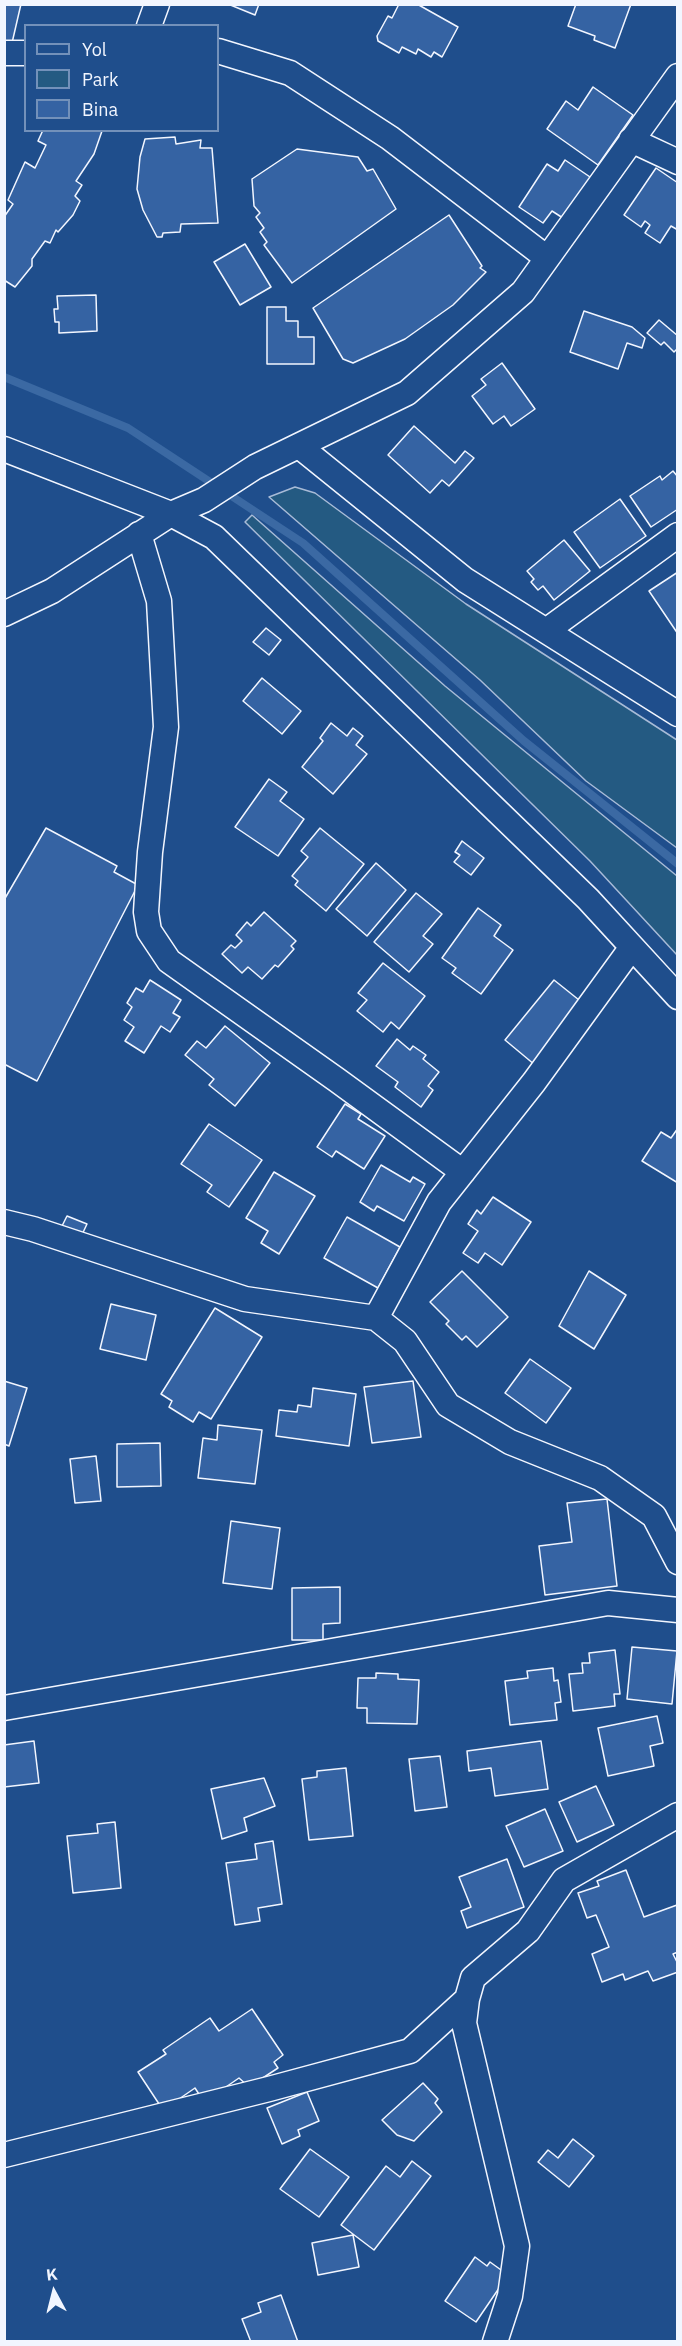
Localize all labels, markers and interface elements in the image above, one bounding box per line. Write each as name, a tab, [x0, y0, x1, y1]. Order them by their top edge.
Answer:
legend	[24, 24, 219, 132]
text: Yol	[82, 38, 107, 61]
text: Park	[82, 68, 118, 91]
text: Bina	[82, 98, 118, 121]
north arrow	[24, 2262, 84, 2322]
text: K	[45, 2264, 59, 2285]

